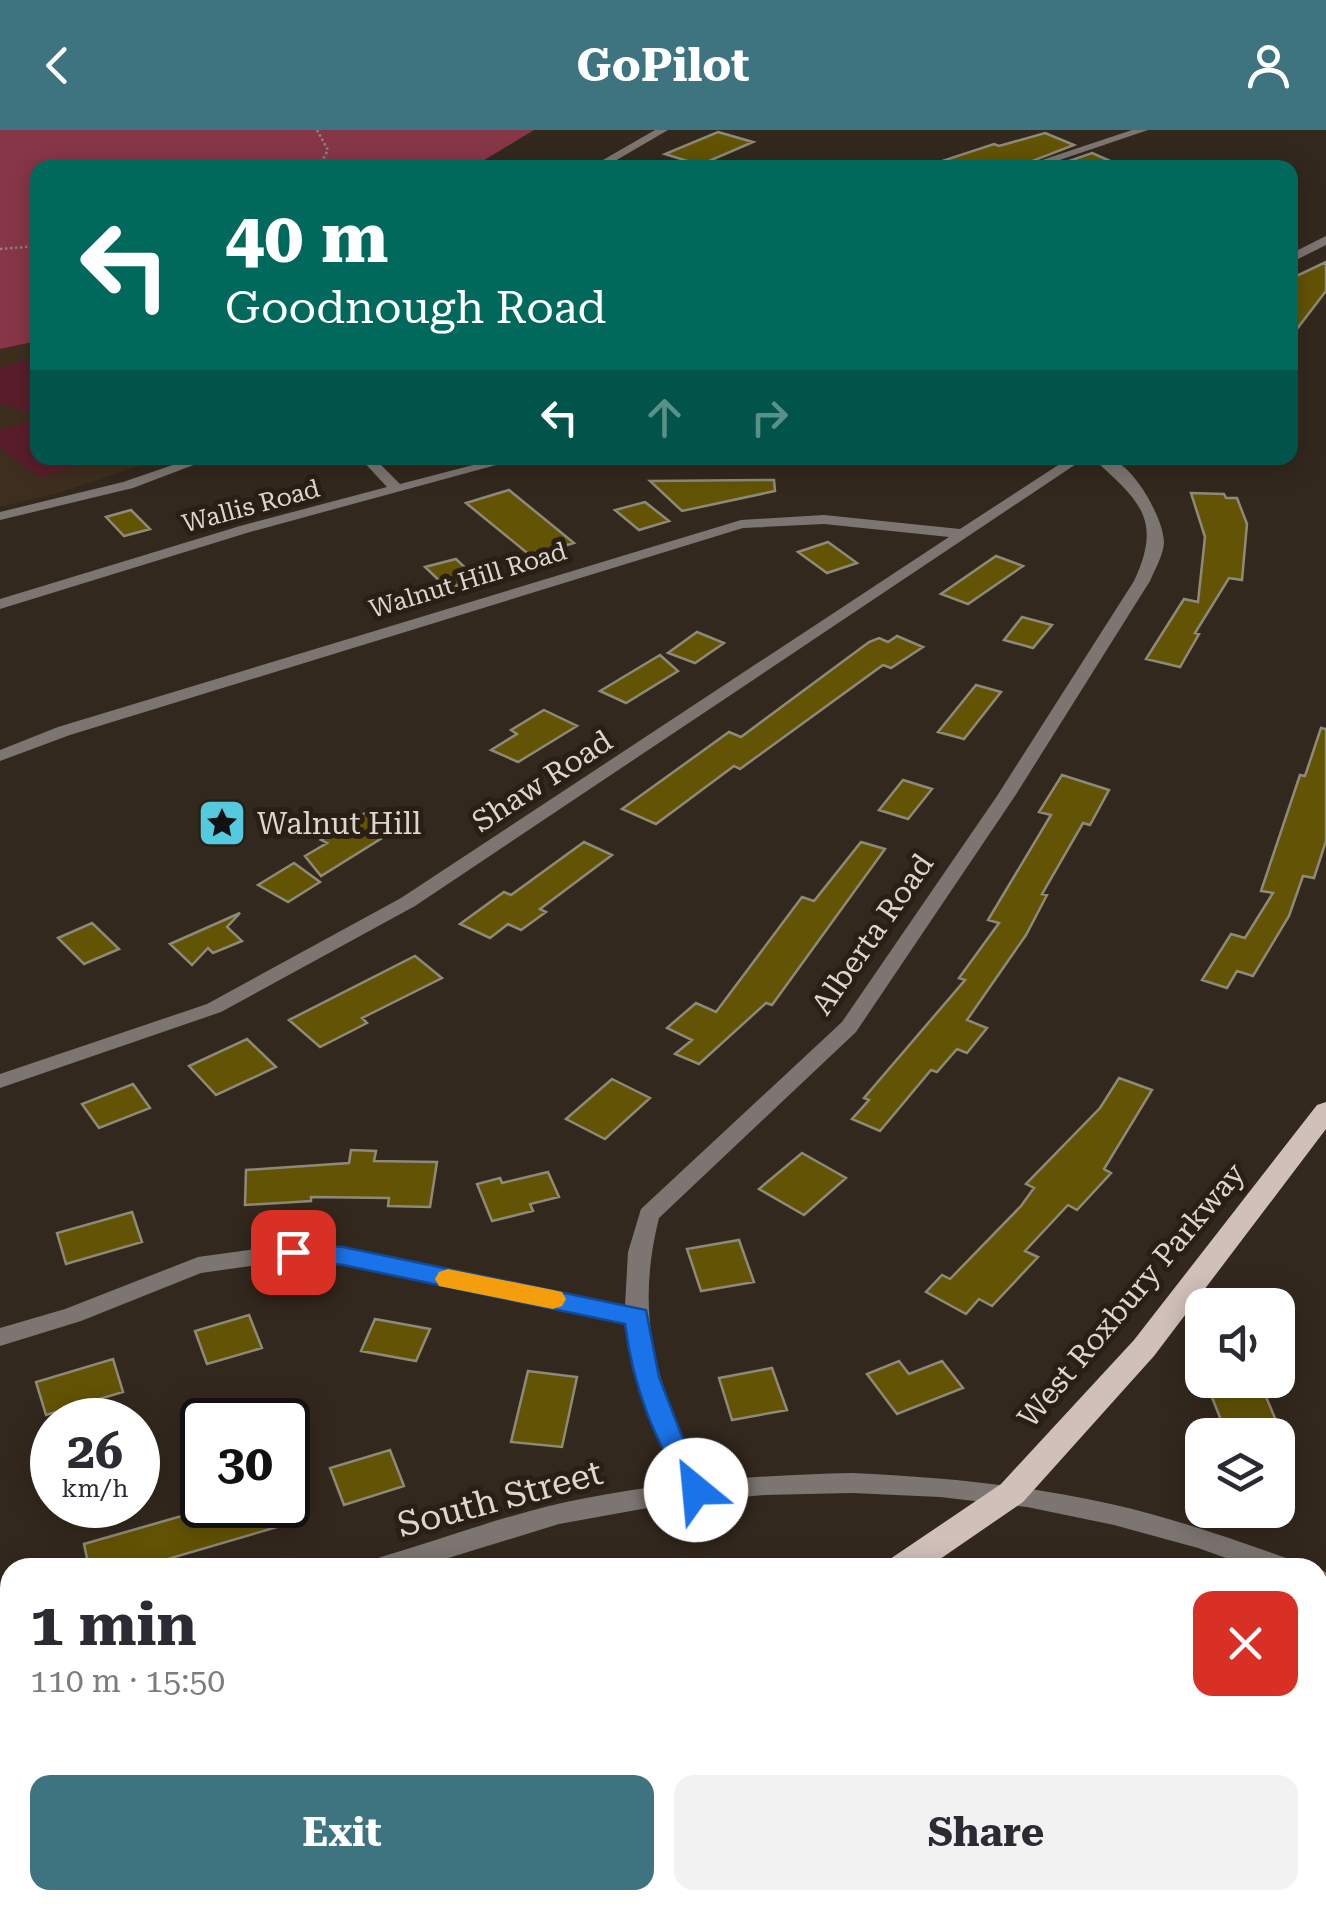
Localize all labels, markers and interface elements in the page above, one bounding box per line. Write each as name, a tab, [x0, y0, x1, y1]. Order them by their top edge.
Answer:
icon: back	[30, 38, 85, 93]
icon: person	[1241, 38, 1296, 93]
text: GoPilot	[576, 39, 750, 92]
text: 40 m	[225, 197, 389, 279]
icon: left	[60, 200, 190, 330]
text: Goodnough Road	[225, 281, 606, 334]
icon: left	[532, 390, 587, 445]
icon: ahead	[637, 390, 692, 445]
icon: right	[742, 390, 797, 445]
street label: Wallis Road	[179, 474, 323, 538]
street label: Walnut Hill Road	[366, 536, 570, 624]
street label: Shaw Road	[465, 723, 619, 839]
place icon: Walnut Hill	[196, 797, 248, 849]
place label: Walnut Hill	[257, 806, 421, 841]
street label: Alberta Road	[804, 847, 940, 1021]
street label: West Roxbury Parkway	[1010, 1156, 1252, 1434]
pin	[251, 1210, 336, 1295]
icon: arrive	[266, 1225, 321, 1280]
map controls	[1185, 1288, 1295, 1528]
button: sound	[1185, 1288, 1295, 1398]
speed limit sign: 30	[180, 1398, 310, 1528]
button: layers	[1185, 1418, 1295, 1528]
text: 26	[67, 1422, 123, 1480]
position arrow	[644, 1438, 748, 1542]
street label: South Street	[393, 1452, 607, 1546]
text: km/h	[62, 1474, 128, 1503]
text: 1 min	[30, 1589, 197, 1660]
button: close	[1193, 1591, 1298, 1696]
text: 110 m · 15:50	[30, 1662, 225, 1700]
button: Exit	[30, 1775, 654, 1890]
button: Share	[674, 1775, 1298, 1890]

